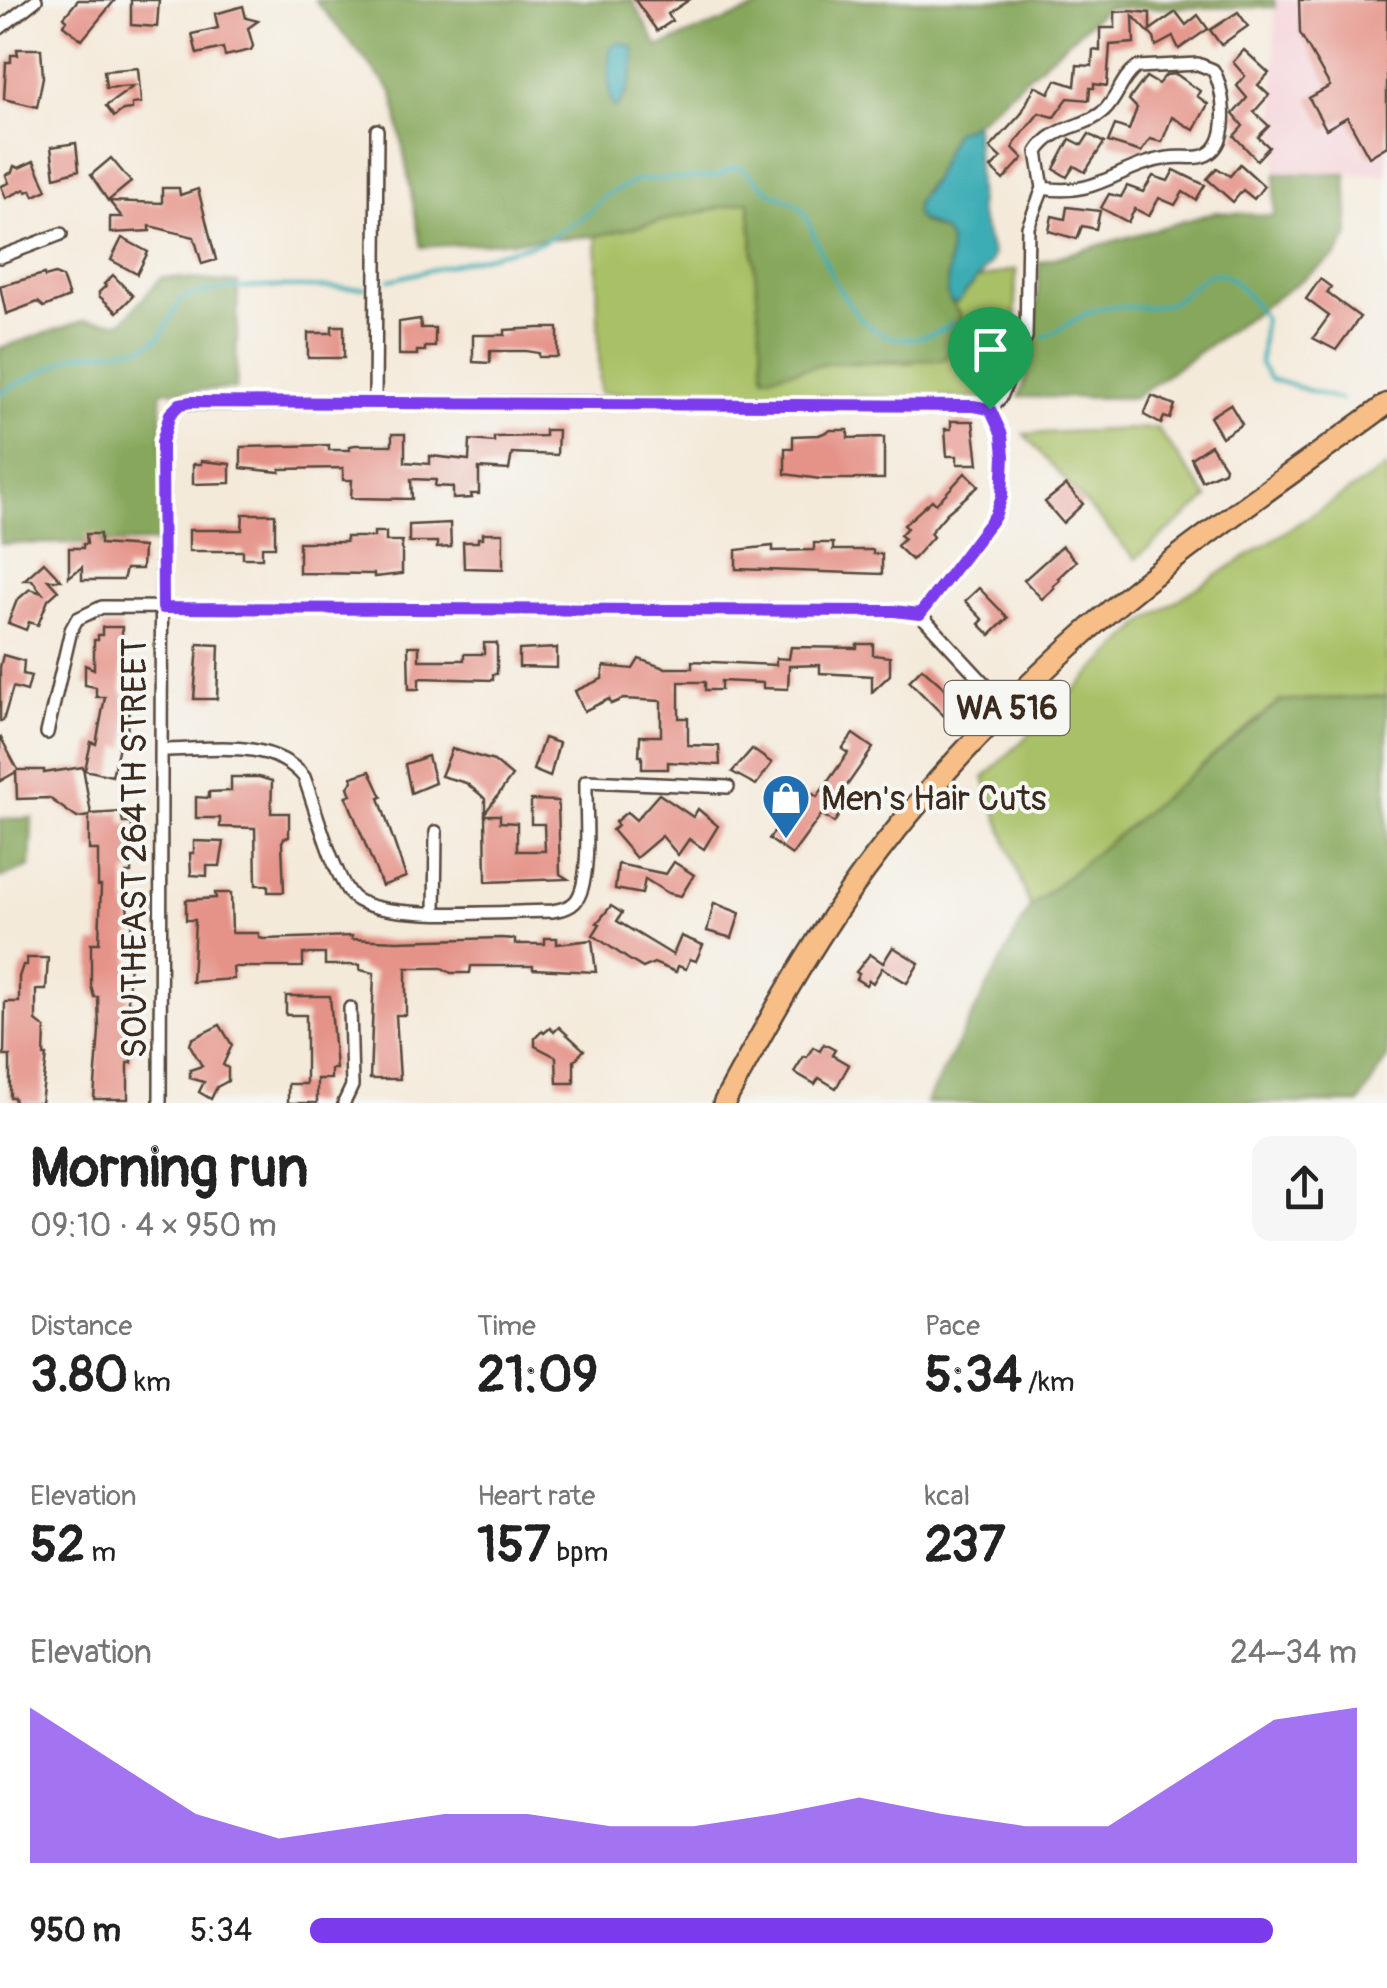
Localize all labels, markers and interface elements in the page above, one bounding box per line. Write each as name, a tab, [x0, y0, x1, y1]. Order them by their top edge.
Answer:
pin	[948, 307, 1033, 410]
icon: arrive	[963, 322, 1018, 377]
street label: SOUTHEAST 264TH STREET	[113, 637, 157, 1059]
road number: WA 516	[944, 681, 1070, 735]
shop icon: Men's Hair Cuts	[760, 772, 812, 840]
place label: Men's Hair Cuts	[821, 777, 1047, 821]
text: Morning run	[30, 1134, 308, 1203]
button: share	[1252, 1136, 1357, 1241]
text: 09:10 · 4 × 950 m	[30, 1206, 277, 1246]
text: Distance	[30, 1309, 132, 1344]
text: Time	[477, 1309, 536, 1344]
text: Pace	[925, 1309, 980, 1344]
text: 3.80	[30, 1344, 128, 1407]
text: 21:09	[477, 1344, 598, 1407]
text: 5:34	[925, 1344, 1022, 1407]
text: km	[128, 1365, 171, 1400]
text: /km	[1022, 1365, 1075, 1400]
text: Elevation	[30, 1479, 137, 1514]
text: Heart rate	[477, 1479, 595, 1514]
text: kcal	[925, 1479, 970, 1514]
text: 52	[30, 1514, 85, 1577]
text: 157	[477, 1514, 550, 1577]
text: 237	[925, 1514, 1005, 1577]
text: m	[85, 1535, 116, 1570]
text: bpm	[550, 1535, 608, 1570]
text: Elevation	[30, 1633, 152, 1673]
text: 24–34 m	[1230, 1633, 1357, 1673]
text: 950 m	[30, 1911, 121, 1951]
text: 5:34	[190, 1911, 252, 1951]

